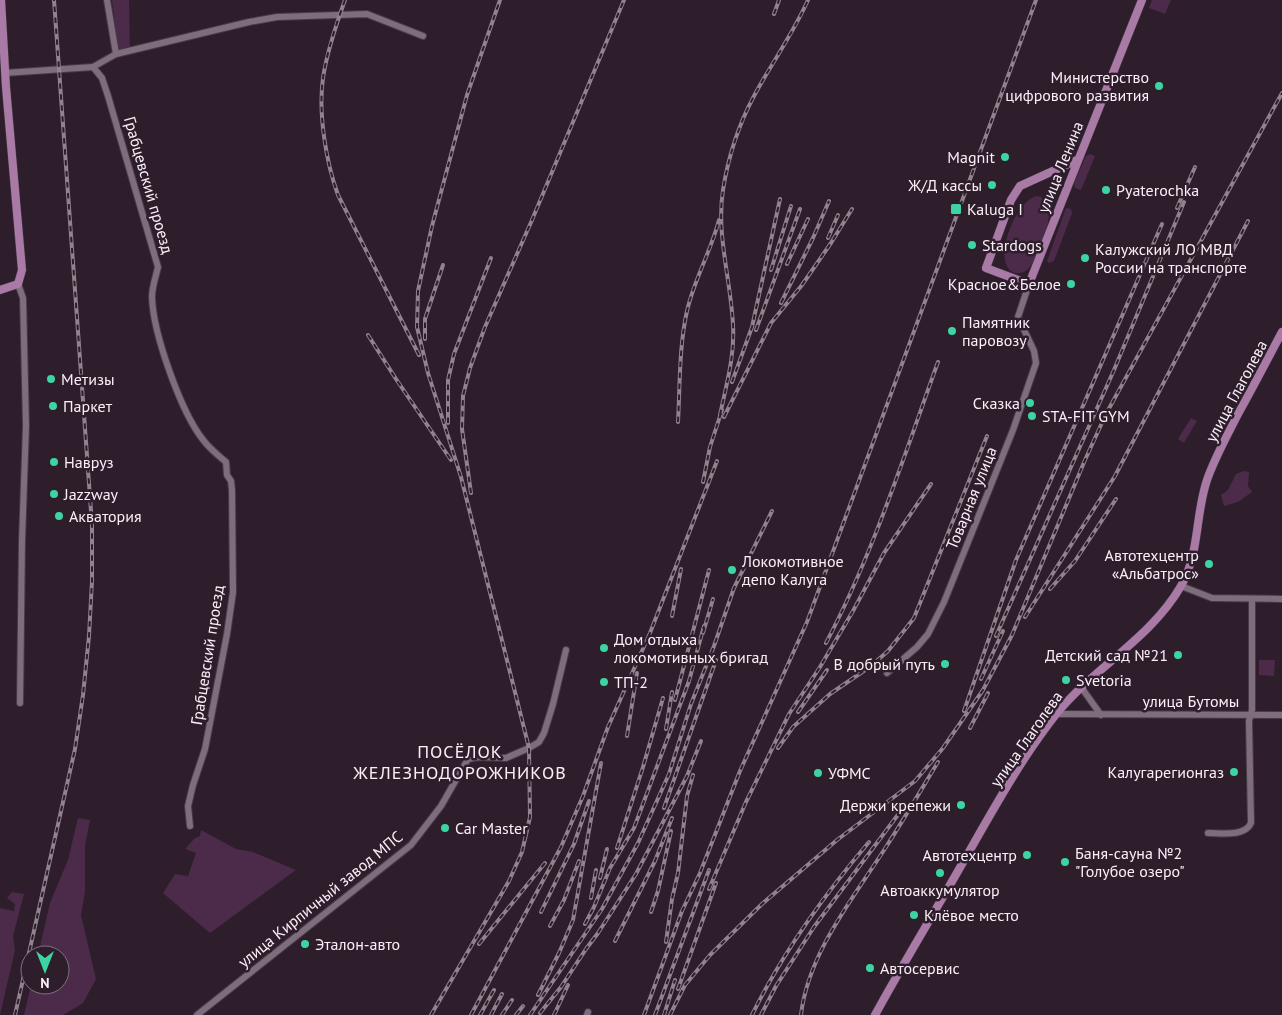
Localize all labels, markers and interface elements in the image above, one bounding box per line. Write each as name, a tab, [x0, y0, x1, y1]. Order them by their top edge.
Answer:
place label: Министерство цифрового развития	[1005, 67, 1149, 105]
marker: Министерство цифрового развития	[1153, 80, 1165, 92]
street label: Грабцевский проезд	[120, 114, 178, 256]
street label: улица Ленина	[1033, 118, 1087, 216]
place label: Magnit	[947, 147, 996, 167]
marker: Magnit	[999, 151, 1011, 163]
place label: Ж/Д кассы	[907, 175, 982, 195]
marker: Ж/Д кассы	[986, 179, 998, 191]
place label: Pyaterochka	[1116, 180, 1199, 200]
marker: Pyaterochka	[1100, 184, 1112, 196]
place label: Kaluga I	[967, 199, 1023, 219]
marker: Kaluga I	[949, 202, 963, 216]
place label: Stardogs	[982, 235, 1042, 255]
marker: Stardogs	[966, 239, 978, 251]
place label: Калужский ЛО МВД России на транспорте	[1095, 239, 1247, 277]
marker: Калужский ЛО МВД России на транспорте	[1079, 252, 1091, 264]
place label: Красное&Белое	[948, 274, 1061, 294]
marker: Красное&Белое	[1065, 278, 1077, 290]
place label: Памятник паровозу	[962, 312, 1030, 350]
marker: Памятник паровозу	[946, 325, 958, 337]
street label: улица Глаголева	[1201, 337, 1271, 445]
place label: Метизы	[61, 369, 115, 389]
marker: Метизы	[45, 373, 57, 385]
place label: Сказка	[973, 393, 1020, 413]
place label: Паркет	[63, 396, 113, 416]
marker: Сказка	[1024, 397, 1036, 409]
marker: Паркет	[47, 400, 59, 412]
place label: STA-FIT GYM	[1042, 406, 1130, 426]
marker: STA-FIT GYM	[1026, 410, 1038, 422]
street label: Товарная улица	[941, 444, 1001, 552]
place label: Навруз	[64, 452, 114, 472]
marker: Навруз	[48, 456, 60, 468]
place label: Jazzway	[63, 484, 119, 504]
marker: Jazzway	[48, 488, 60, 500]
place label: Акватория	[69, 506, 142, 526]
marker: Акватория	[53, 510, 65, 522]
place label: Автотехцентр «Альбатрос»	[1105, 545, 1199, 583]
place label: Локомотивное депо Калуга	[741, 551, 844, 589]
marker: Автотехцентр «Альбатрос»	[1203, 558, 1215, 570]
marker: Локомотивное депо Калуга	[726, 564, 738, 576]
street label: Грабцевский проезд	[186, 583, 228, 726]
place label: Дом отдыха локомотивных бригад	[613, 629, 768, 667]
marker: Дом отдыха локомотивных бригад	[598, 642, 610, 654]
place label: Детский сад №21	[1045, 645, 1168, 665]
marker: Детский сад №21	[1172, 649, 1184, 661]
place label: В добрый путь	[834, 654, 935, 674]
marker: В добрый путь	[939, 658, 951, 670]
place label: Svetoria	[1076, 670, 1132, 690]
place label: ТП-2	[614, 672, 648, 692]
marker: Svetoria	[1060, 674, 1072, 686]
marker: ТП-2	[598, 676, 610, 688]
street label: улица Глаголева	[986, 687, 1066, 791]
street label: улица Бутомы	[1143, 691, 1239, 711]
district label: ПОСЁЛОК ЖЕЛЕЗНОДОРОЖНИКОВ	[352, 740, 567, 784]
place label: Калугарегионгаз	[1107, 762, 1224, 782]
place label: УФМС	[828, 763, 871, 783]
marker: Калугарегионгаз	[1228, 766, 1240, 778]
marker: УФМС	[812, 767, 824, 779]
place label: Держи крепежи	[840, 795, 951, 815]
marker: Держи крепежи	[955, 799, 967, 811]
place label: Car Master	[455, 818, 528, 838]
marker: Car Master	[439, 822, 451, 834]
street label: улица Кирпичный завод МПС	[234, 826, 406, 972]
place label: Баня-сауна №2 "Голубое озеро"	[1075, 843, 1185, 881]
place label: Автотехцентр	[923, 845, 1017, 865]
marker: Автотехцентр	[1021, 849, 1033, 861]
marker: Баня-сауна №2 "Голубое озеро"	[1059, 856, 1071, 868]
marker: Автоаккумулятор	[934, 867, 946, 879]
place label: Автоаккумулятор	[880, 880, 1000, 900]
place label: Клёвое место	[924, 905, 1019, 925]
marker: Клёвое место	[908, 909, 920, 921]
place label: Эталон-авто	[315, 934, 400, 954]
marker: Эталон-авто	[299, 938, 311, 950]
north arrow	[20, 945, 70, 995]
place label: Автосервис	[880, 958, 960, 978]
marker: Автосервис	[864, 962, 876, 974]
text: N	[40, 974, 50, 992]

